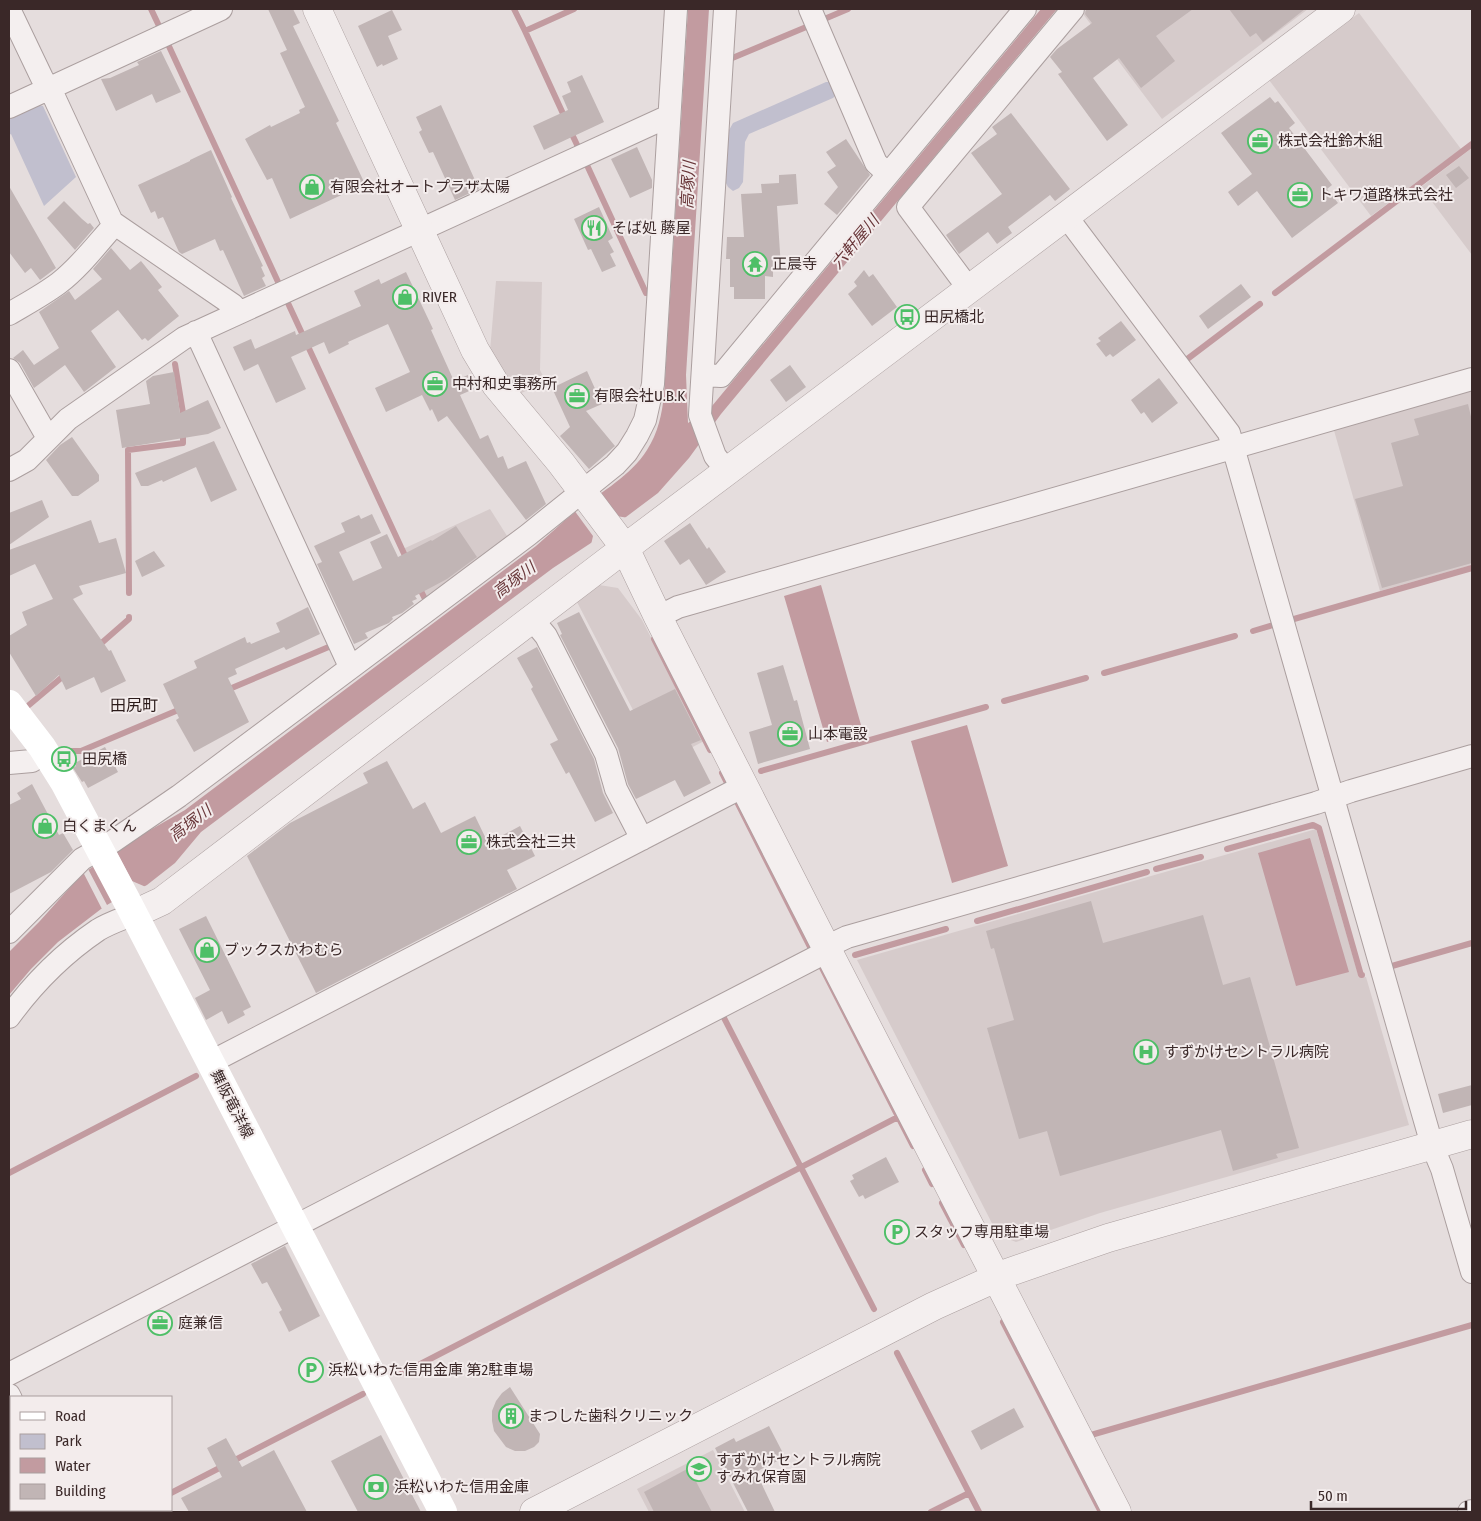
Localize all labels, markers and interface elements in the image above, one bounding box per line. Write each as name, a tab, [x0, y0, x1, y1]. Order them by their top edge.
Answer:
office icon: 株式会社鈴木組	[1247, 128, 1273, 154]
place label: 株式会社鈴木組	[1278, 132, 1383, 150]
water label: 高塚川	[677, 159, 699, 209]
shop icon: 有限会社オートプラザ太陽	[299, 174, 325, 200]
place label: 有限会社オートプラザ太陽	[330, 178, 510, 196]
office icon: トキワ道路株式会社	[1287, 182, 1313, 208]
place label: トキワ道路株式会社	[1318, 186, 1453, 204]
water label: 六軒屋川	[827, 210, 884, 273]
restaurant icon: そば処 藤屋	[581, 215, 607, 241]
place label: そば処 藤屋	[612, 219, 691, 237]
temple icon: 正晨寺	[742, 251, 768, 277]
place label: 正晨寺	[772, 255, 817, 273]
shop icon: RIVER	[392, 284, 418, 310]
place label: RIVER	[422, 288, 457, 306]
bus stop icon: 田尻橋北	[894, 304, 920, 330]
place label: 田尻橋北	[924, 308, 984, 326]
office icon: 中村和史事務所	[422, 371, 448, 397]
place label: 中村和史事務所	[452, 375, 557, 393]
office icon: 有限会社U.B.K	[564, 383, 590, 409]
place label: 有限会社U.B.K	[594, 387, 685, 405]
water label: 高塚川	[489, 557, 540, 602]
district label: 田尻町	[110, 696, 158, 715]
office icon: 山本電設	[777, 721, 803, 747]
place label: 山本電設	[808, 725, 868, 743]
bus stop icon: 田尻橋	[51, 746, 77, 772]
place label: 田尻橋	[82, 750, 127, 768]
water label: 高塚川	[165, 800, 216, 845]
shop icon: 白くまくん	[32, 813, 58, 839]
place label: 白くまくん	[62, 817, 137, 835]
office icon: 株式会社三共	[456, 829, 482, 855]
place label: 株式会社三共	[486, 833, 576, 851]
shop icon: ブックスかわむら	[194, 937, 220, 963]
place label: ブックスかわむら	[224, 941, 344, 959]
hospital icon: すずかけセントラル病院	[1133, 1039, 1159, 1065]
place label: すずかけセントラル病院	[1164, 1043, 1329, 1061]
street label: 舞阪竜洋線	[207, 1066, 257, 1142]
parking icon: スタッフ専用駐車場	[884, 1219, 910, 1245]
place label: スタッフ専用駐車場	[914, 1223, 1049, 1241]
office icon: 庭兼信	[147, 1310, 173, 1336]
place label: 庭兼信	[178, 1314, 223, 1332]
parking icon: 浜松いわた信用金庫 第2駐車場	[298, 1357, 324, 1383]
place label: 浜松いわた信用金庫 第2駐車場	[328, 1361, 533, 1379]
legend	[10, 1396, 172, 1511]
building icon: まつした歯科クリニック	[498, 1403, 524, 1429]
text: Road	[55, 1407, 86, 1425]
place label: まつした歯科クリニック	[528, 1407, 693, 1425]
text: Park	[55, 1432, 82, 1450]
place label: すずかけセントラル病院 すみれ保育園	[716, 1451, 881, 1486]
school or university icon: すずかけセントラル病院 すみれ保育園	[686, 1456, 712, 1482]
text: Water	[55, 1457, 91, 1475]
bank icon: 浜松いわた信用金庫	[363, 1474, 389, 1500]
place label: 浜松いわた信用金庫	[394, 1478, 529, 1496]
scale bar	[1311, 1478, 1466, 1510]
text: Building	[55, 1482, 106, 1500]
text: 50 m	[1318, 1487, 1348, 1505]

